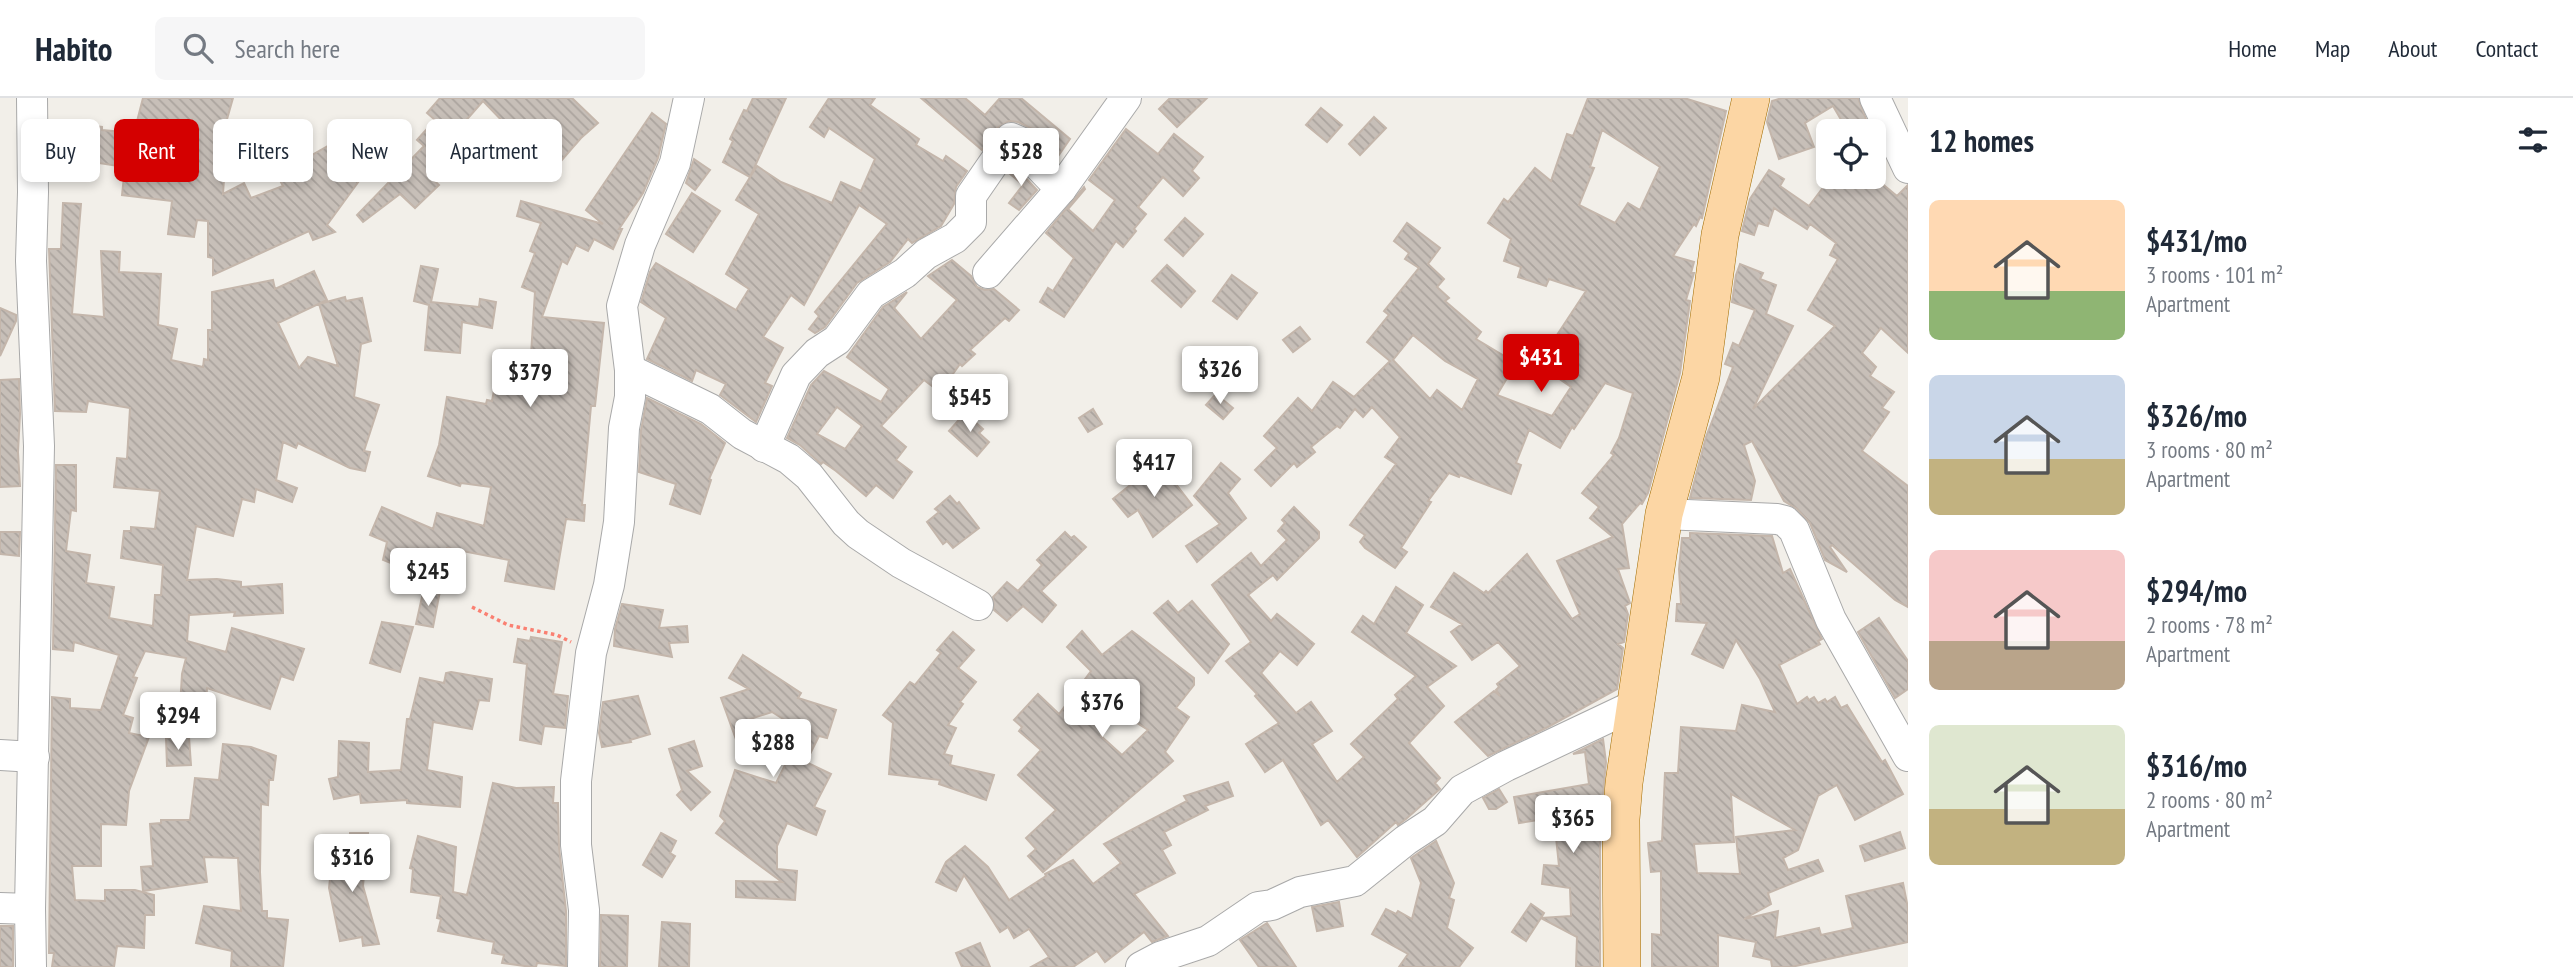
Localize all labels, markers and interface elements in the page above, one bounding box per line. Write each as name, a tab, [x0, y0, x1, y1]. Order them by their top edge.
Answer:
search box	[155, 17, 645, 80]
text: Habito	[35, 27, 113, 70]
icon: search	[179, 29, 217, 67]
text: Search here	[235, 32, 340, 65]
text: Home	[2228, 33, 2277, 64]
text: Map	[2315, 33, 2350, 64]
text: About	[2388, 33, 2437, 64]
text: Contact	[2475, 33, 2538, 64]
chip: Buy	[21, 119, 100, 182]
chip: Rent	[114, 119, 199, 182]
chip: Filters	[213, 119, 313, 182]
chip: New	[327, 119, 412, 182]
chip: Apartment	[426, 119, 562, 182]
map controls	[1816, 119, 1886, 189]
button: locate	[1816, 119, 1886, 189]
text: 12 homes	[1929, 121, 2034, 160]
icon: filters	[2514, 121, 2552, 159]
pin: $528	[980, 129, 1062, 188]
text: $528	[999, 136, 1043, 165]
text: $431/mo	[2146, 221, 2247, 260]
icon: home	[1985, 228, 2069, 312]
text: 3 rooms · 101 m²	[2146, 260, 2283, 289]
text: Apartment	[2146, 289, 2230, 318]
pin: $431	[1500, 334, 1582, 394]
text: $431	[1519, 342, 1563, 371]
pin: $326	[1179, 346, 1261, 406]
pin: $379	[489, 350, 571, 409]
text: $326	[1198, 354, 1242, 383]
text: $379	[508, 357, 552, 386]
pin: $545	[929, 374, 1011, 434]
text: $545	[948, 382, 992, 411]
text: $326/mo	[2146, 396, 2247, 435]
icon: home	[1985, 403, 2069, 487]
text: 3 rooms · 80 m²	[2146, 435, 2273, 464]
pin: $417	[1113, 440, 1195, 499]
text: $417	[1132, 447, 1176, 476]
text: Apartment	[2146, 464, 2230, 493]
pin: $245	[387, 548, 469, 608]
text: $245	[406, 556, 450, 585]
text: $294/mo	[2146, 571, 2247, 610]
icon: home	[1985, 578, 2069, 662]
text: 2 rooms · 78 m²	[2146, 610, 2273, 639]
text: Apartment	[2146, 639, 2230, 668]
pin: $376	[1061, 680, 1143, 739]
text: $376	[1080, 687, 1124, 716]
pin: $294	[137, 692, 219, 752]
text: $294	[156, 700, 200, 729]
pin: $288	[732, 720, 814, 779]
text: $288	[751, 727, 795, 756]
text: $316/mo	[2146, 746, 2247, 785]
icon: home	[1985, 753, 2069, 837]
text: 2 rooms · 80 m²	[2146, 785, 2273, 814]
pin: $365	[1532, 796, 1614, 855]
text: $365	[1551, 803, 1595, 832]
text: Apartment	[2146, 814, 2230, 843]
pin: $316	[311, 834, 393, 894]
text: $316	[330, 842, 374, 871]

